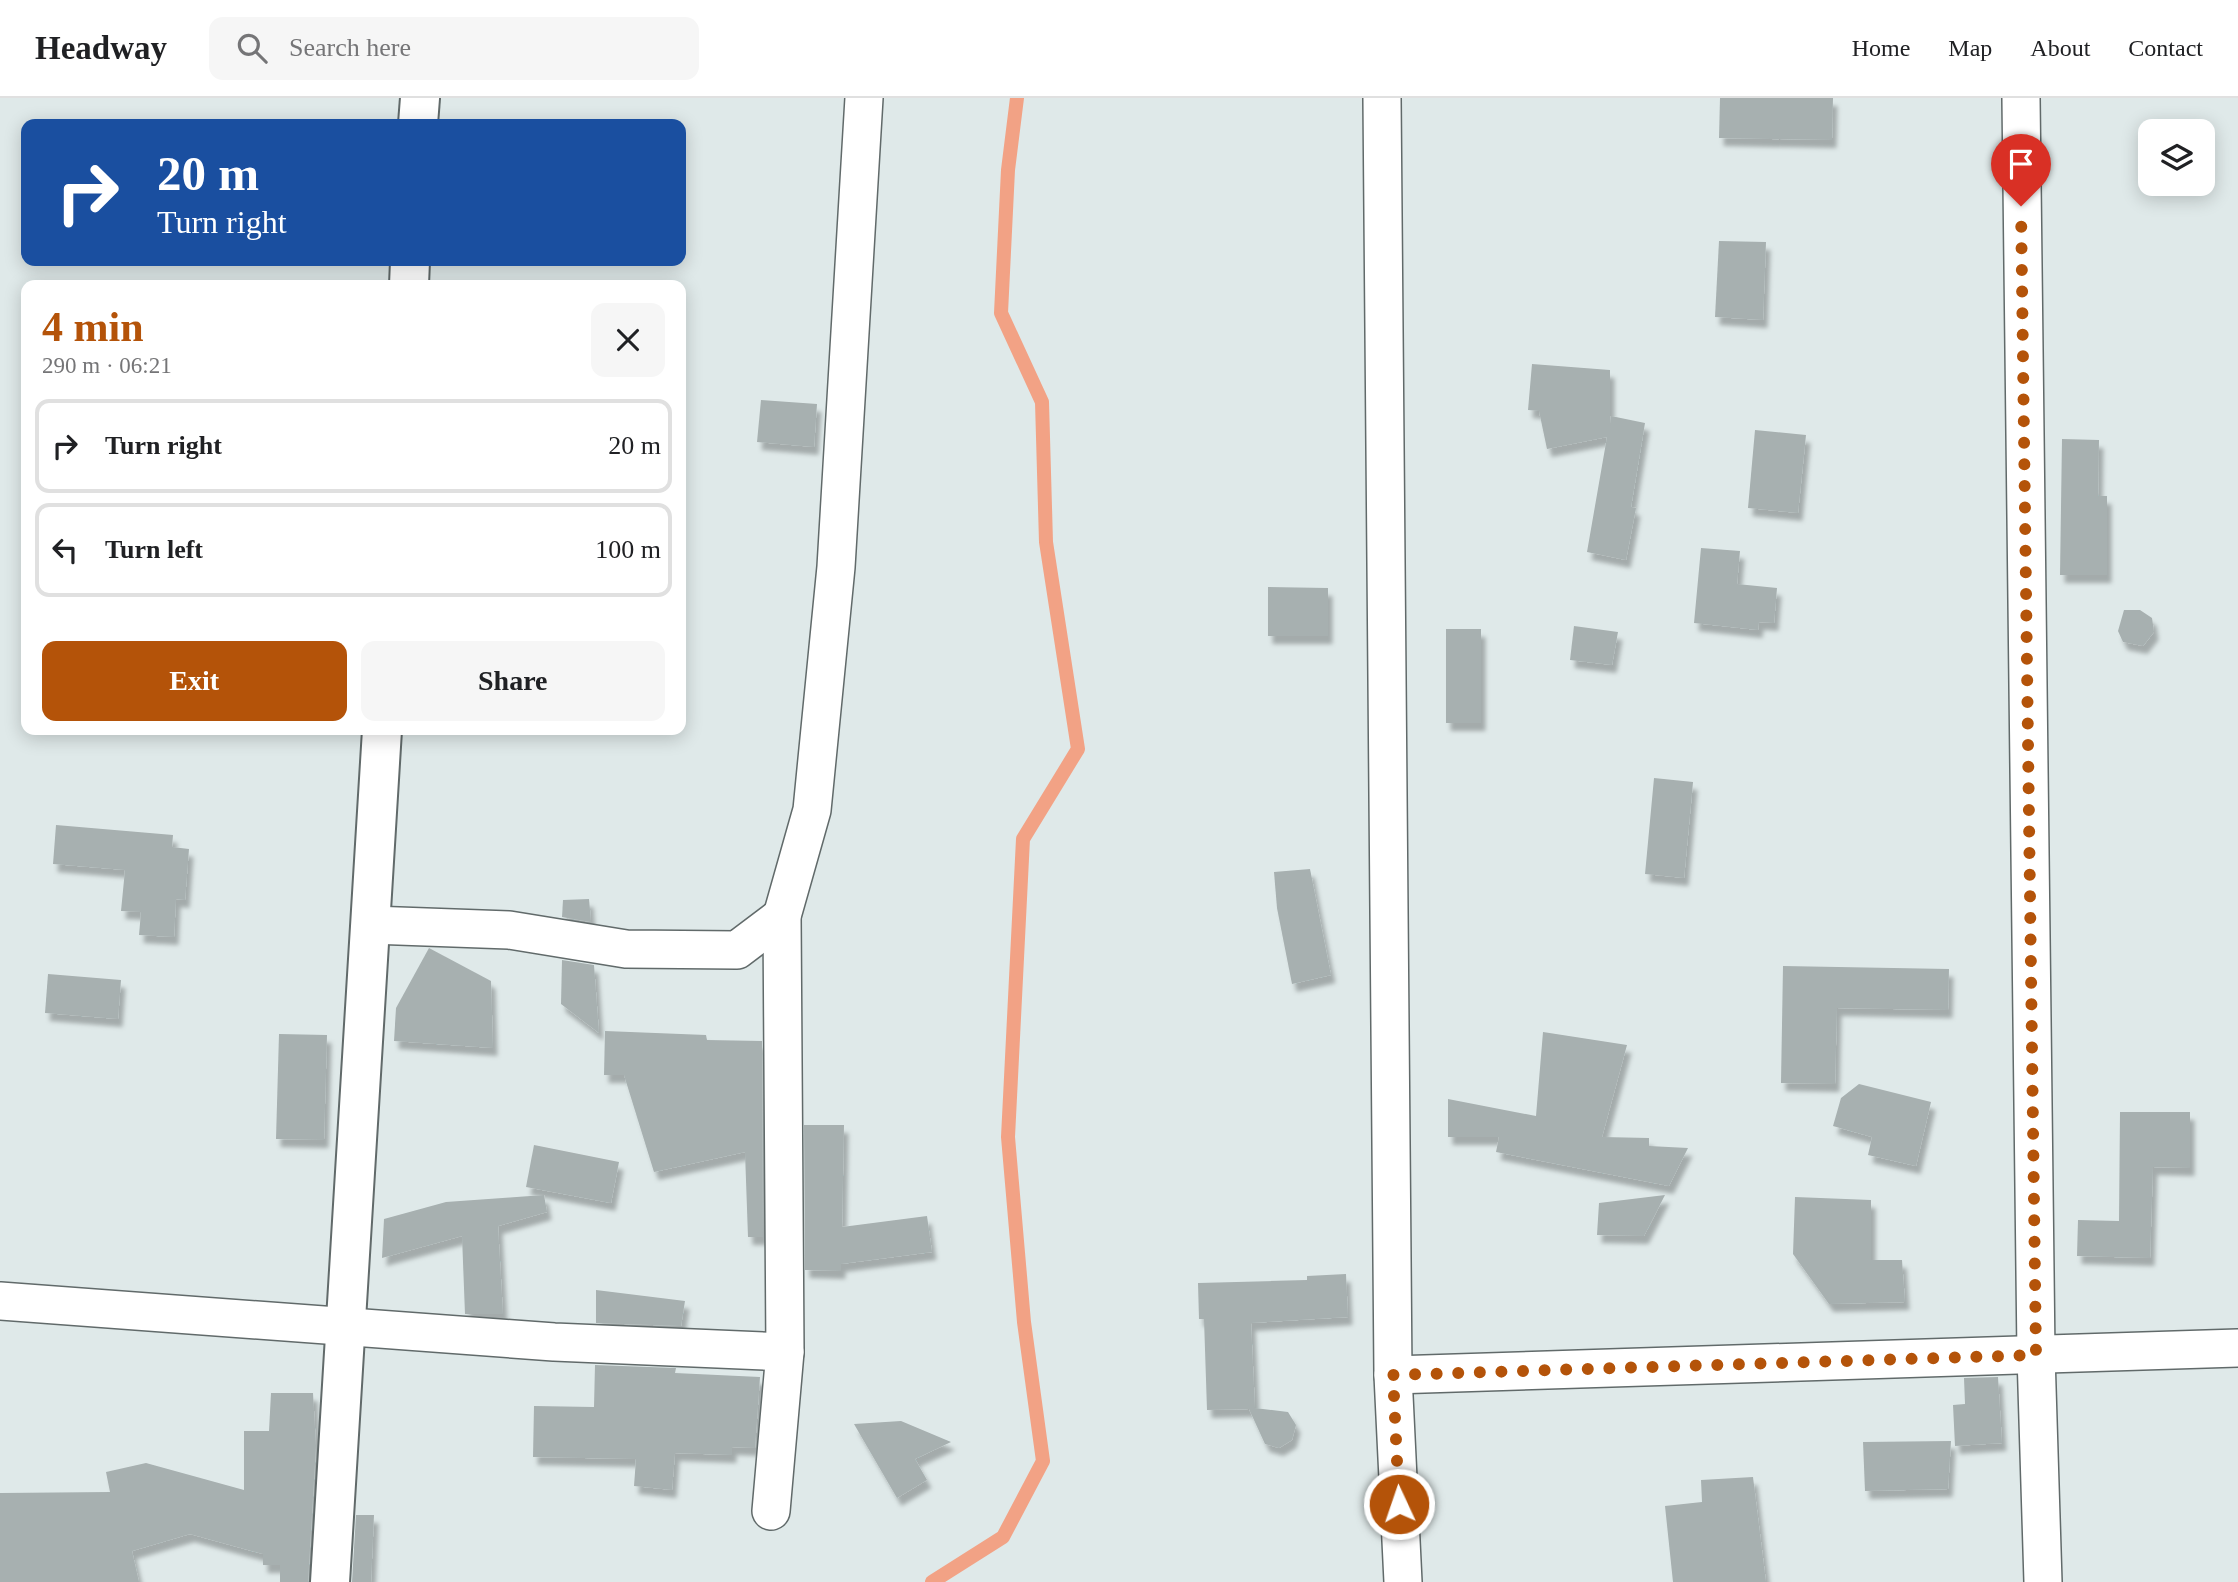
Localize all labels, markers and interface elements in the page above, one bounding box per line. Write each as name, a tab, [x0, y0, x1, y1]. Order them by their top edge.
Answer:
search box	[209, 17, 699, 80]
icon: search	[233, 29, 271, 67]
text: Headway	[35, 30, 167, 66]
text: Search here	[289, 33, 411, 62]
text: Home	[1852, 35, 1910, 61]
text: Map	[1948, 35, 1992, 61]
text: About	[2030, 35, 2090, 61]
text: Contact	[2128, 35, 2203, 61]
map controls	[2138, 119, 2215, 196]
button: layers	[2138, 119, 2215, 196]
pin	[1991, 134, 2051, 206]
icon: arrive	[2002, 145, 2040, 183]
text: 20 m	[157, 146, 259, 201]
icon: right	[42, 147, 133, 238]
text: Turn right	[157, 204, 287, 240]
button: close	[591, 303, 665, 377]
text: 4 min	[42, 304, 144, 350]
text: 290 m · 06:21	[42, 353, 172, 378]
icon: right	[46, 427, 84, 465]
text: Turn right	[105, 431, 222, 460]
text: 20 m	[608, 431, 661, 460]
icon: left	[46, 531, 84, 569]
text: Turn left	[105, 535, 203, 564]
text: 100 m	[595, 535, 661, 564]
button: Exit	[42, 641, 347, 721]
button: Share	[361, 641, 665, 721]
position arrow	[1362, 1467, 1436, 1541]

